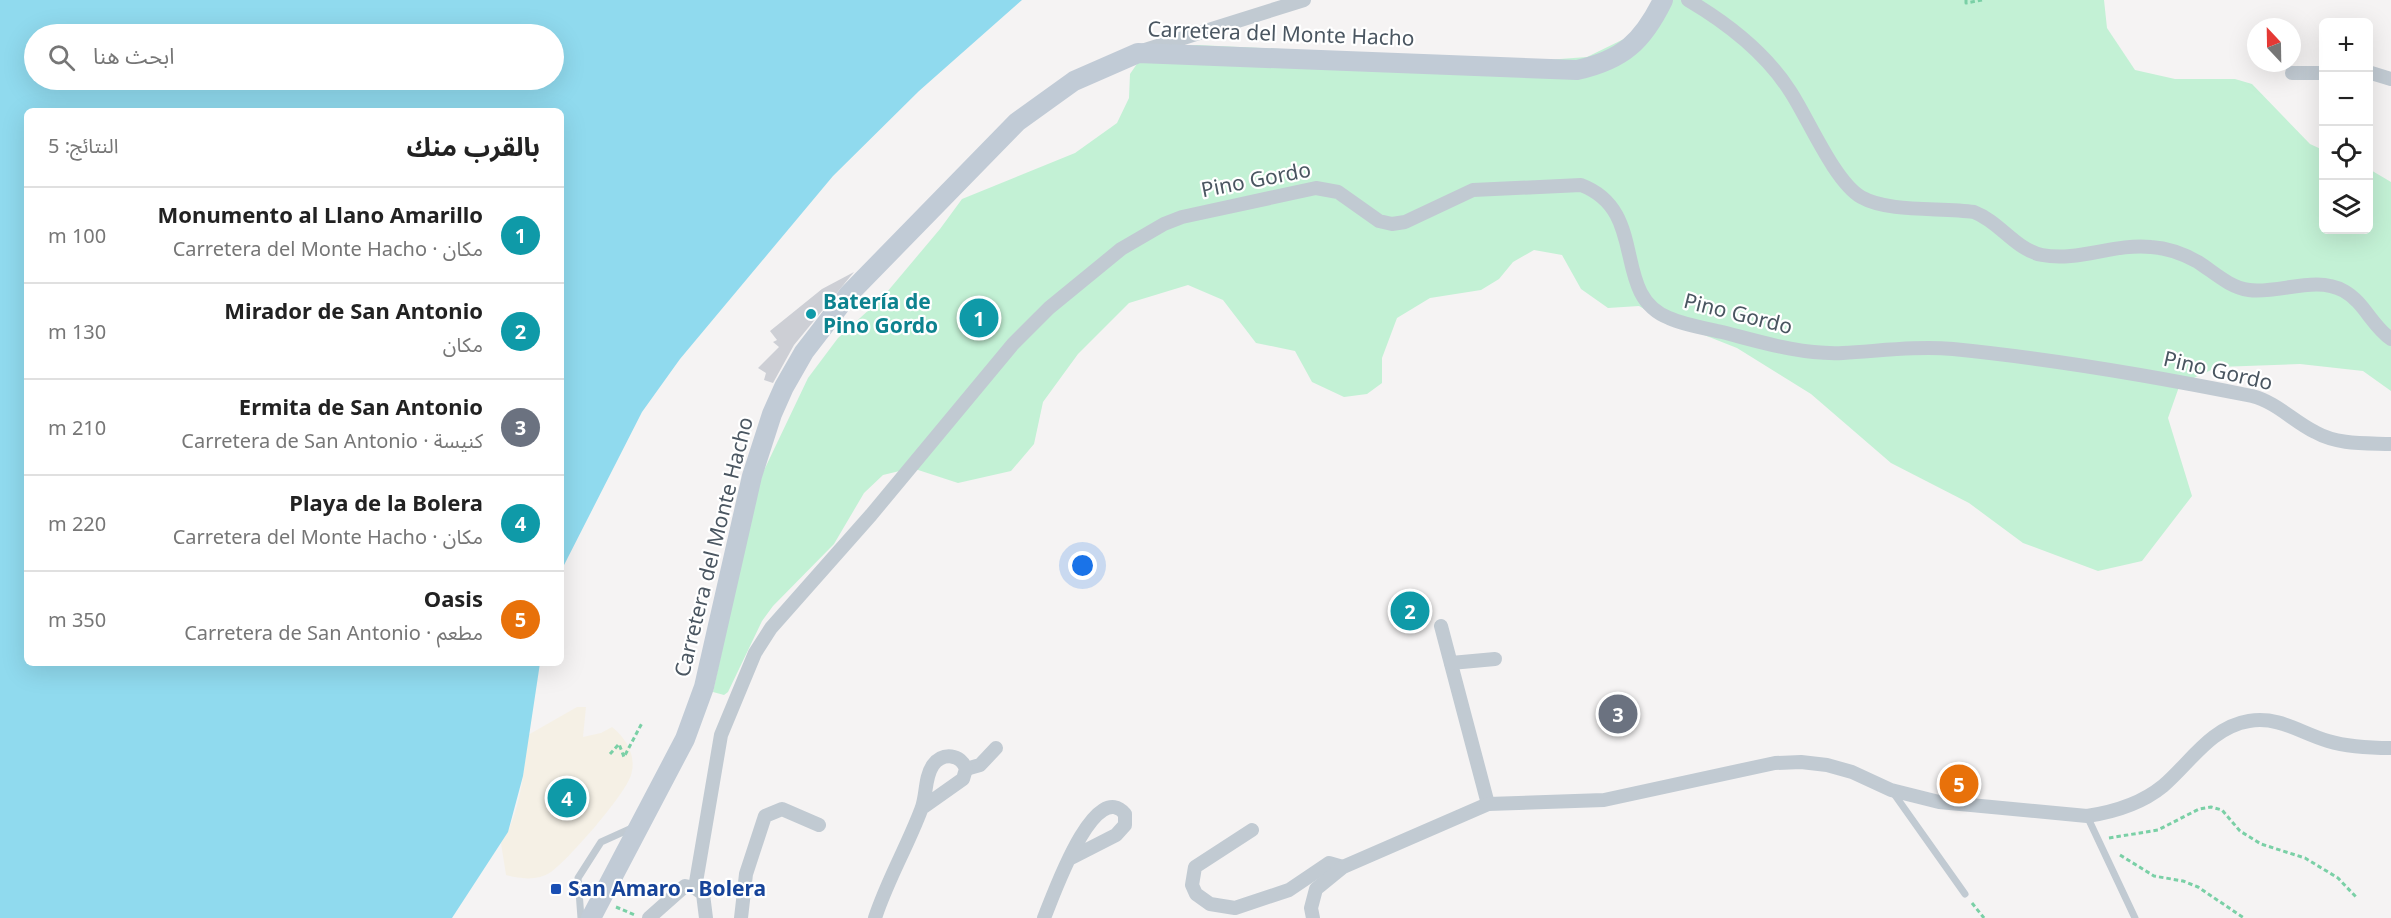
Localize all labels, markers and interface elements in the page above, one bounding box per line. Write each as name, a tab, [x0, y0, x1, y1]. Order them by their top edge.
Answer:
street label: Carretera del Monte Hacho	[1147, 14, 1415, 52]
north arrow	[2247, 18, 2301, 72]
map controls	[2319, 18, 2373, 234]
button: +	[2319, 18, 2373, 72]
search box	[24, 24, 564, 90]
text: ابحث هنا	[93, 40, 175, 70]
icon: search	[45, 41, 78, 74]
button: −	[2319, 72, 2373, 126]
button: locate	[2319, 126, 2373, 180]
text: بالقرب منك	[406, 128, 540, 164]
text: النتائج: 5	[48, 132, 118, 159]
street label: Pino Gordo	[1199, 155, 1313, 203]
button: layers	[2319, 180, 2373, 234]
text: Monumento al Llano Amarillo	[158, 199, 483, 229]
text: 100 m	[48, 222, 106, 249]
text: 1	[515, 222, 526, 249]
text: مكان · Carretera del Monte Hacho	[173, 235, 483, 262]
street label: Pino Gordo	[1681, 286, 1796, 340]
place label: Batería de Pino Gordo	[823, 287, 938, 339]
text: Mirador de San Antonio	[224, 295, 483, 325]
pin: 1	[960, 296, 998, 340]
marker: Batería de Pino Gordo	[804, 307, 818, 321]
text: 130 m	[48, 318, 106, 345]
text: 2	[515, 318, 526, 345]
text: مكان	[443, 331, 483, 358]
street label: Pino Gordo	[2161, 344, 2276, 396]
text: Ermita de San Antonio	[239, 391, 483, 421]
text: 210 m	[48, 414, 106, 441]
text: 3	[515, 414, 526, 441]
street label: Carretera del Monte Hacho	[667, 414, 759, 680]
text: كنيسة · Carretera de San Antonio	[181, 427, 483, 454]
text: Playa de la Bolera	[289, 487, 483, 517]
text: 220 m	[48, 510, 106, 537]
text: 4	[515, 510, 526, 537]
text: مكان · Carretera del Monte Hacho	[173, 523, 483, 550]
your location	[1068, 551, 1097, 580]
text: Oasis	[424, 583, 483, 613]
pin: 2	[1390, 588, 1430, 634]
text: 350 m	[48, 606, 106, 633]
text: 5	[515, 606, 526, 633]
text: مطعم · Carretera de San Antonio	[184, 619, 483, 646]
pin: 3	[1598, 692, 1638, 736]
pin: 5	[1940, 762, 1978, 806]
pin: 4	[548, 776, 586, 820]
place label: San Amaro - Bolera	[568, 874, 766, 902]
marker: San Amaro - Bolera	[549, 882, 563, 896]

